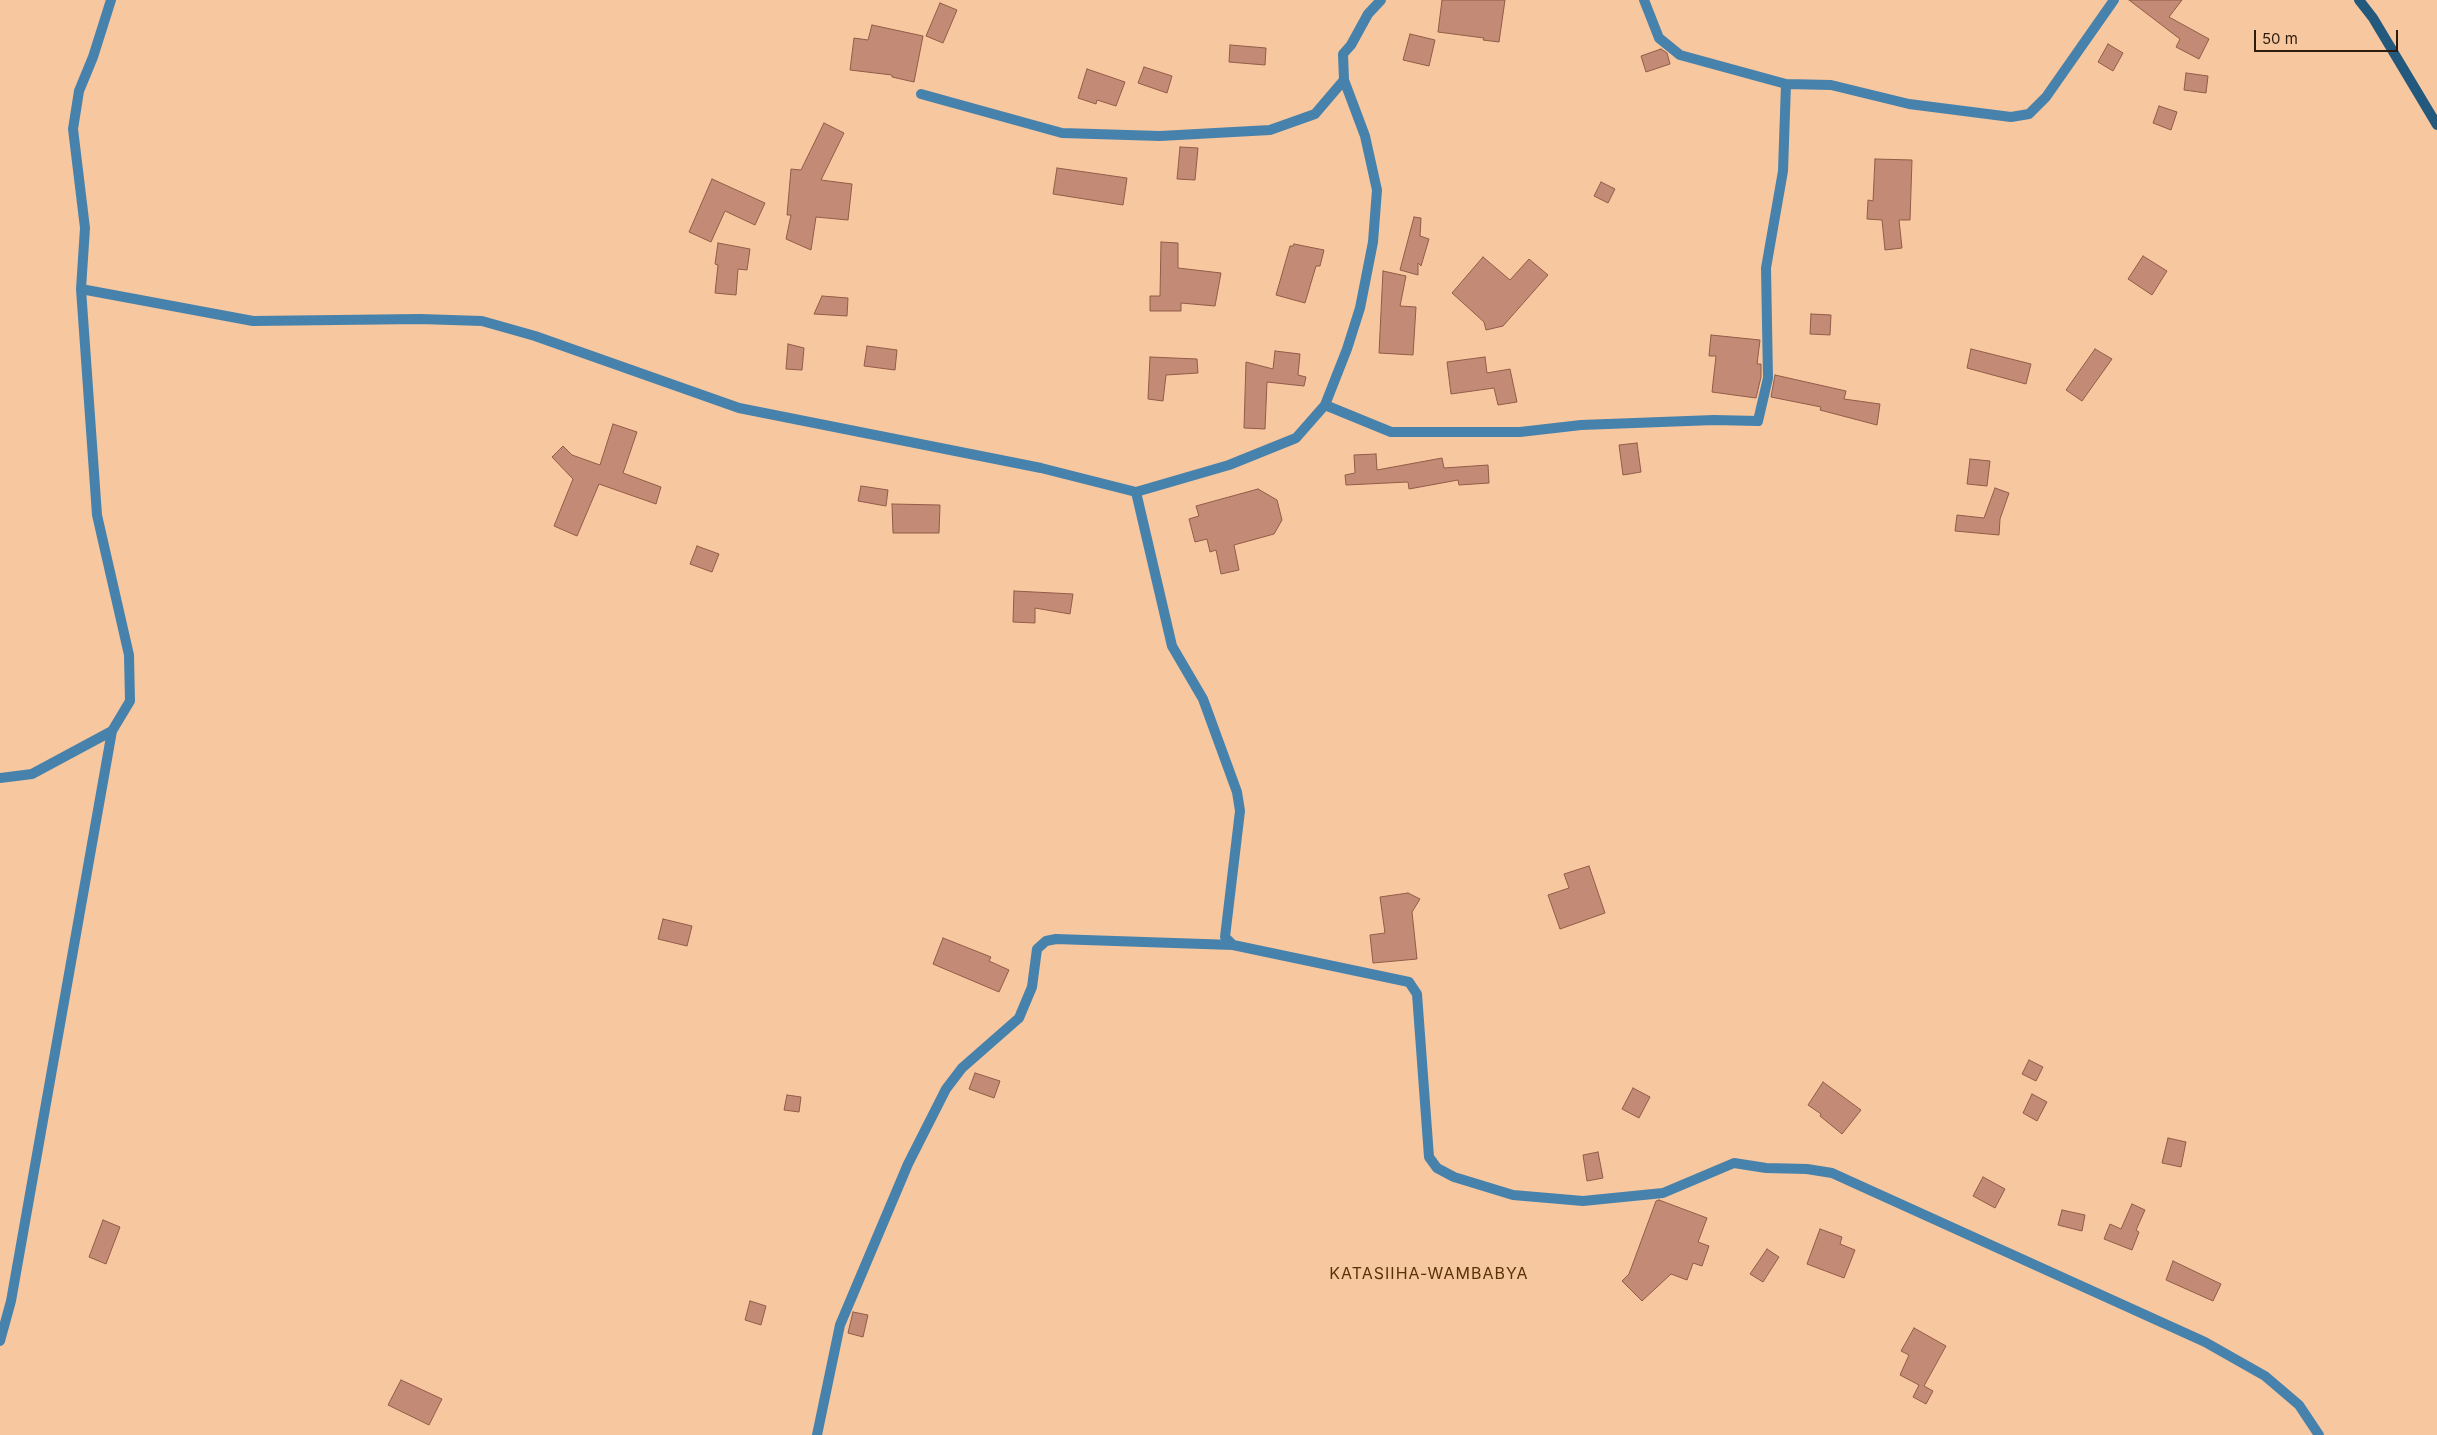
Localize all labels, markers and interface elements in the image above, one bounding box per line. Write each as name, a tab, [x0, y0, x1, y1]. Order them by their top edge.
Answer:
scale bar	[2257, 20, 2401, 52]
text: 50 m	[2262, 29, 2298, 48]
district label: KATASIIHA-WAMBABYA	[1327, 1264, 1531, 1284]

